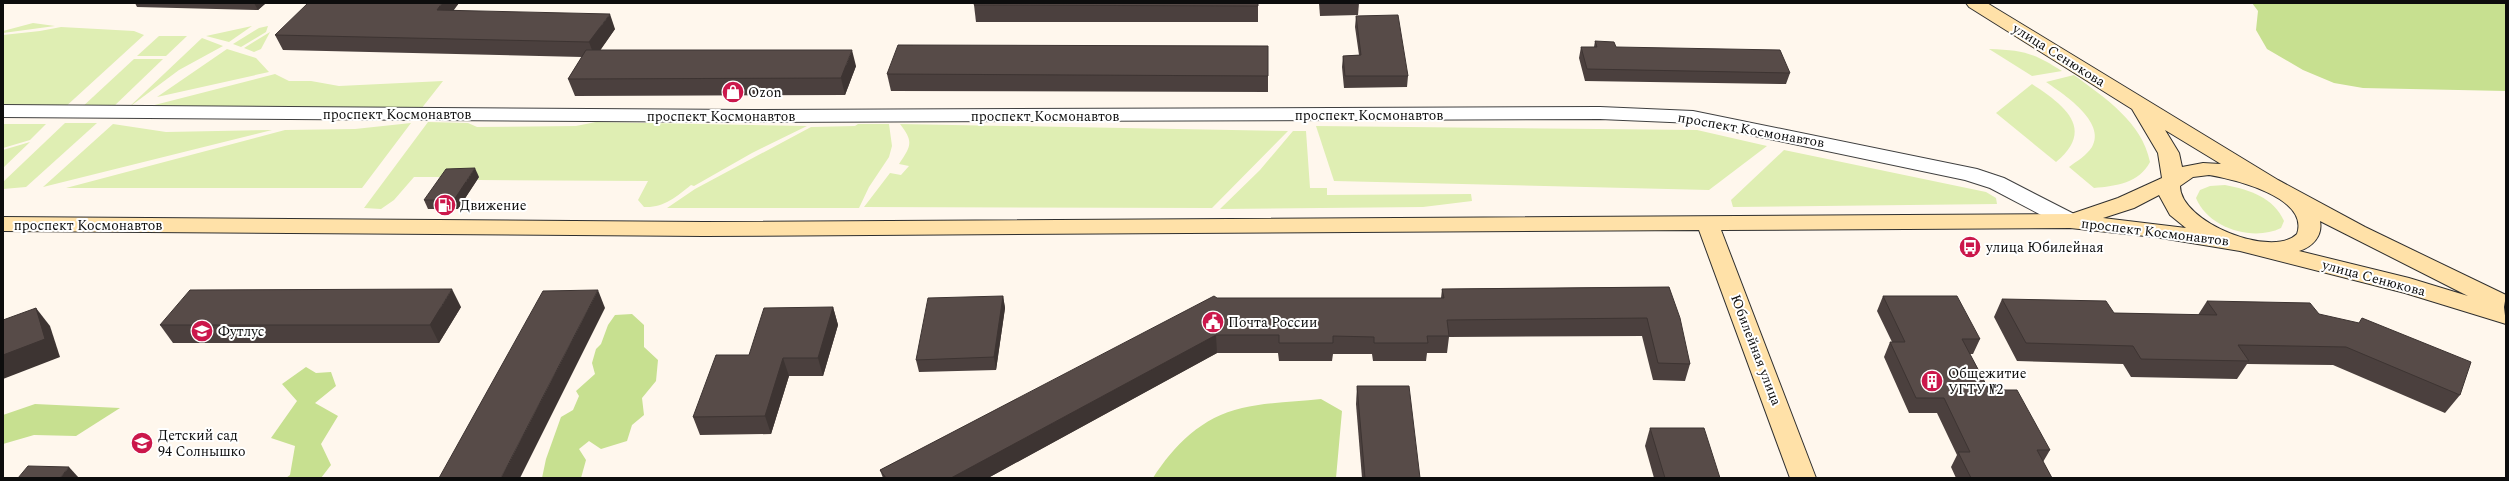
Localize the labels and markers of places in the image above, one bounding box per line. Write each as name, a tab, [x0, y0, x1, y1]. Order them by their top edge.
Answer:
shop icon: Ozon	[720, 79, 746, 105]
place label: Ozon	[748, 82, 782, 103]
fuel station icon: Движение	[432, 192, 458, 218]
place label: Движение	[460, 195, 527, 216]
bus stop icon: улица Юбилейная	[1957, 234, 1983, 260]
place label: улица Юбилейная	[1985, 237, 2104, 258]
public building icon: Почта России	[1200, 309, 1226, 335]
place label: Почта России	[1228, 312, 1317, 333]
school or university icon: Футлус	[189, 318, 215, 344]
place label: Футлус	[218, 321, 265, 342]
place label: Общежитие УГТУ №2	[1948, 363, 2027, 400]
building icon: Общежитие УГТУ №2	[1919, 368, 1945, 394]
place label: Детский сад 94 Солнышко	[158, 425, 246, 462]
school or university icon: Детский сад 94 Солнышко	[129, 430, 155, 456]

